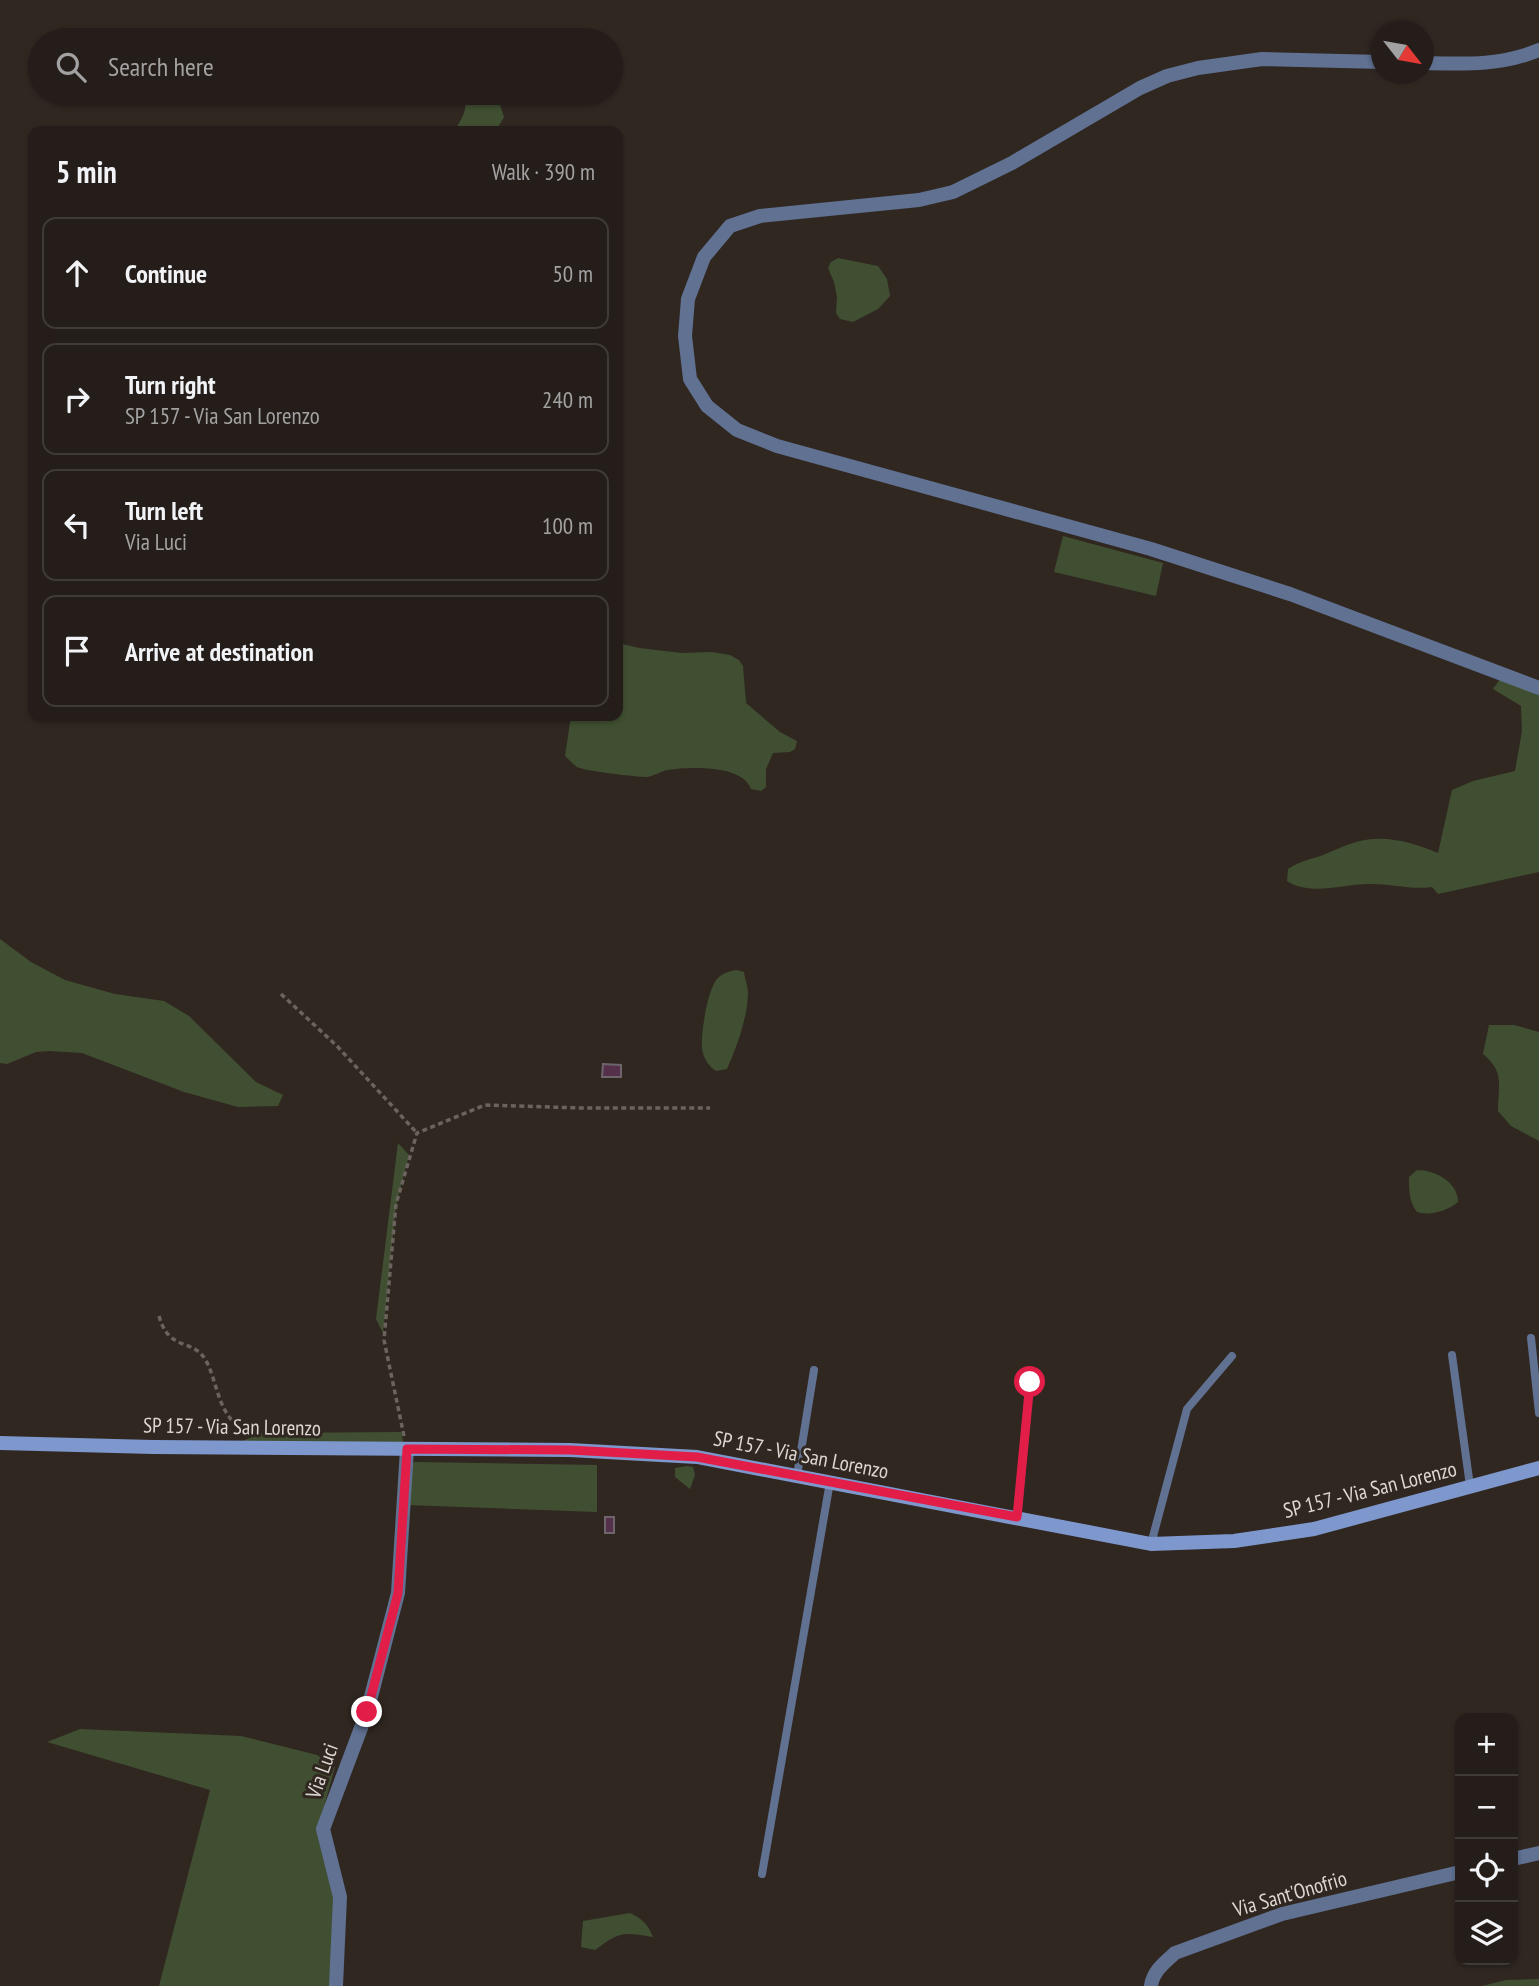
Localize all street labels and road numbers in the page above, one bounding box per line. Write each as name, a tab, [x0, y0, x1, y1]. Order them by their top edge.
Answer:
street label: SP 157 - Via San Lorenzo	[143, 1411, 321, 1442]
street label: SP 157 - Via San Lorenzo	[711, 1424, 891, 1485]
street label: SP 157 - Via San Lorenzo	[1280, 1455, 1459, 1524]
street label: Via Luci	[299, 1740, 344, 1803]
street label: Via Sant'Onofrio	[1229, 1864, 1350, 1923]

